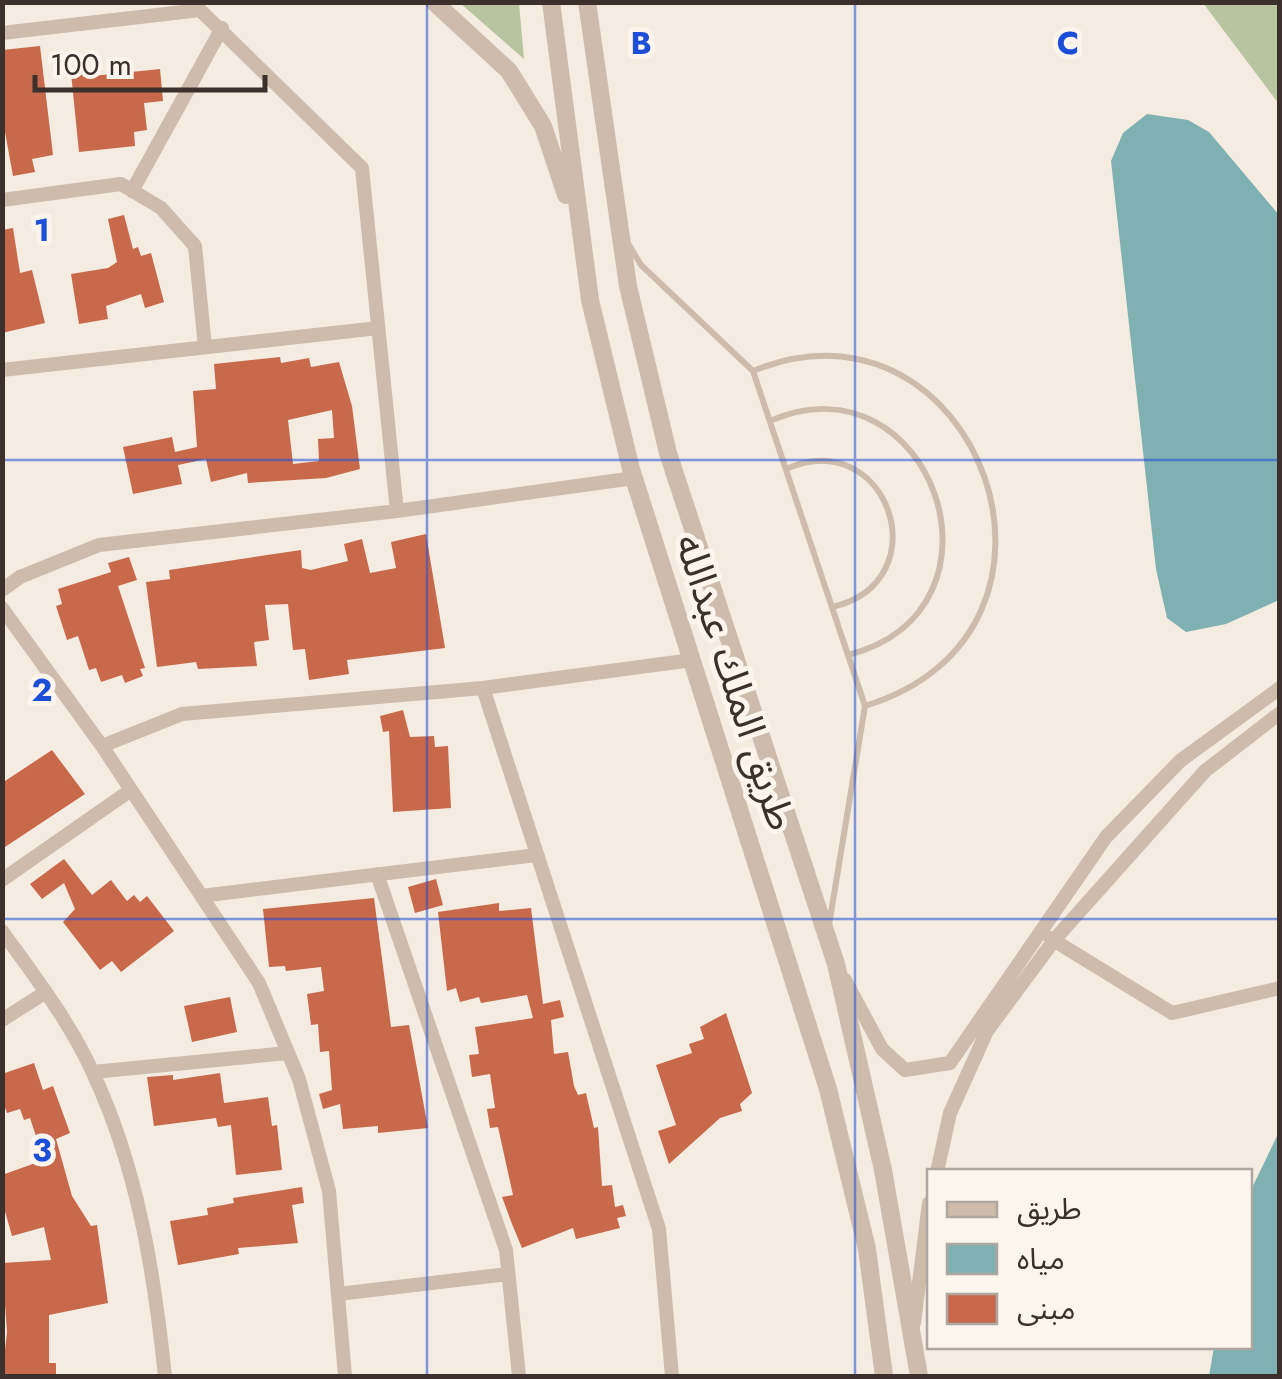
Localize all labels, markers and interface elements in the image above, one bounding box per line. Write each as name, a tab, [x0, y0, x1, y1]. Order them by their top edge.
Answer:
text: B	[630, 20, 652, 66]
text: C	[1057, 20, 1079, 66]
scale bar	[35, 30, 265, 92]
text: 100 m	[50, 43, 132, 86]
text: 1	[34, 207, 50, 253]
street label: طريق الملك عبدالله	[661, 526, 811, 838]
text: 2	[32, 667, 53, 713]
text: 3	[32, 1127, 52, 1173]
legend	[927, 1169, 1252, 1349]
text: طريق	[1017, 1187, 1082, 1230]
text: مياه	[1017, 1237, 1065, 1280]
text: مبنى	[1017, 1287, 1075, 1330]

